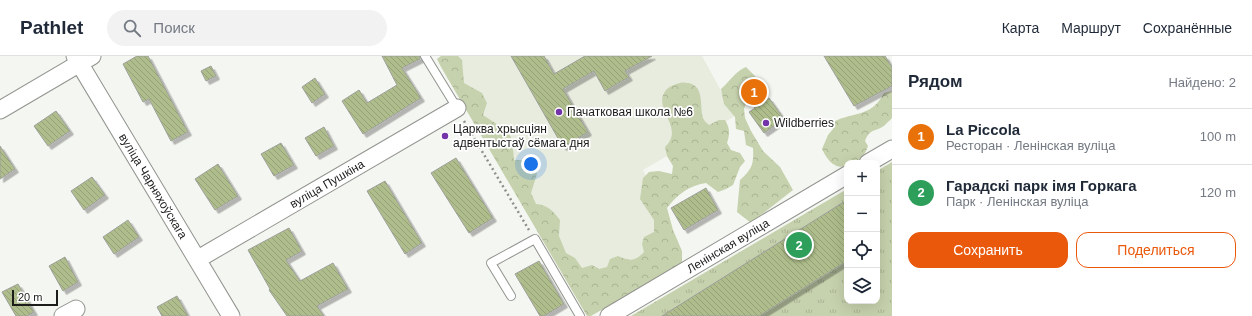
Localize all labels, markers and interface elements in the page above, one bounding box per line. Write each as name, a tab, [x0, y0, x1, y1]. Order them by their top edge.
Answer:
search box	[107, 10, 387, 46]
text: Pathlet	[20, 17, 83, 38]
icon: search	[121, 17, 143, 39]
text: Поиск	[153, 19, 195, 36]
text: Карта	[1002, 20, 1039, 36]
text: Маршрут	[1061, 20, 1121, 36]
text: Сохранённые	[1143, 20, 1232, 36]
text: Рядом	[908, 72, 963, 91]
text: Найдено: 2	[1168, 75, 1236, 90]
pin: 1	[741, 77, 767, 107]
place label: Пачатковая школа №6	[567, 105, 693, 119]
marker: Пачатковая школа №6	[554, 107, 564, 117]
place label: Wildberries	[774, 116, 834, 130]
marker: Wildberries	[761, 118, 771, 128]
text: La Piccola	[946, 121, 1020, 138]
place label: Царква хрысціян адвентыстаў сёмага дня	[453, 122, 590, 150]
text: 1	[917, 129, 925, 144]
text: 100 m	[1200, 129, 1236, 144]
street label: вуліца Чарняхоўскага	[116, 131, 190, 241]
marker: Царква хрысціян адвентыстаў сёмага дня	[440, 131, 450, 141]
text: Ресторан · Ленінская вуліца	[946, 138, 1115, 153]
your location	[521, 154, 541, 174]
street label: вуліца Пушкіна	[287, 157, 367, 211]
map controls	[844, 160, 880, 304]
button: +	[844, 160, 880, 196]
text: Гарадскі парк імя Горкага	[946, 177, 1137, 194]
text: 2	[917, 185, 925, 200]
text: 120 m	[1200, 185, 1236, 200]
text: Парк · Ленінская вуліца	[946, 194, 1088, 209]
button: −	[844, 196, 880, 232]
street label: Ленінская вуліца	[684, 216, 772, 276]
pin: 2	[786, 230, 812, 260]
button: locate	[844, 232, 880, 268]
button: Сохранить	[908, 232, 1068, 268]
button: Поделиться	[1076, 232, 1236, 268]
button: layers	[844, 268, 880, 304]
scale bar	[12, 288, 58, 307]
text: 20 m	[18, 291, 42, 303]

